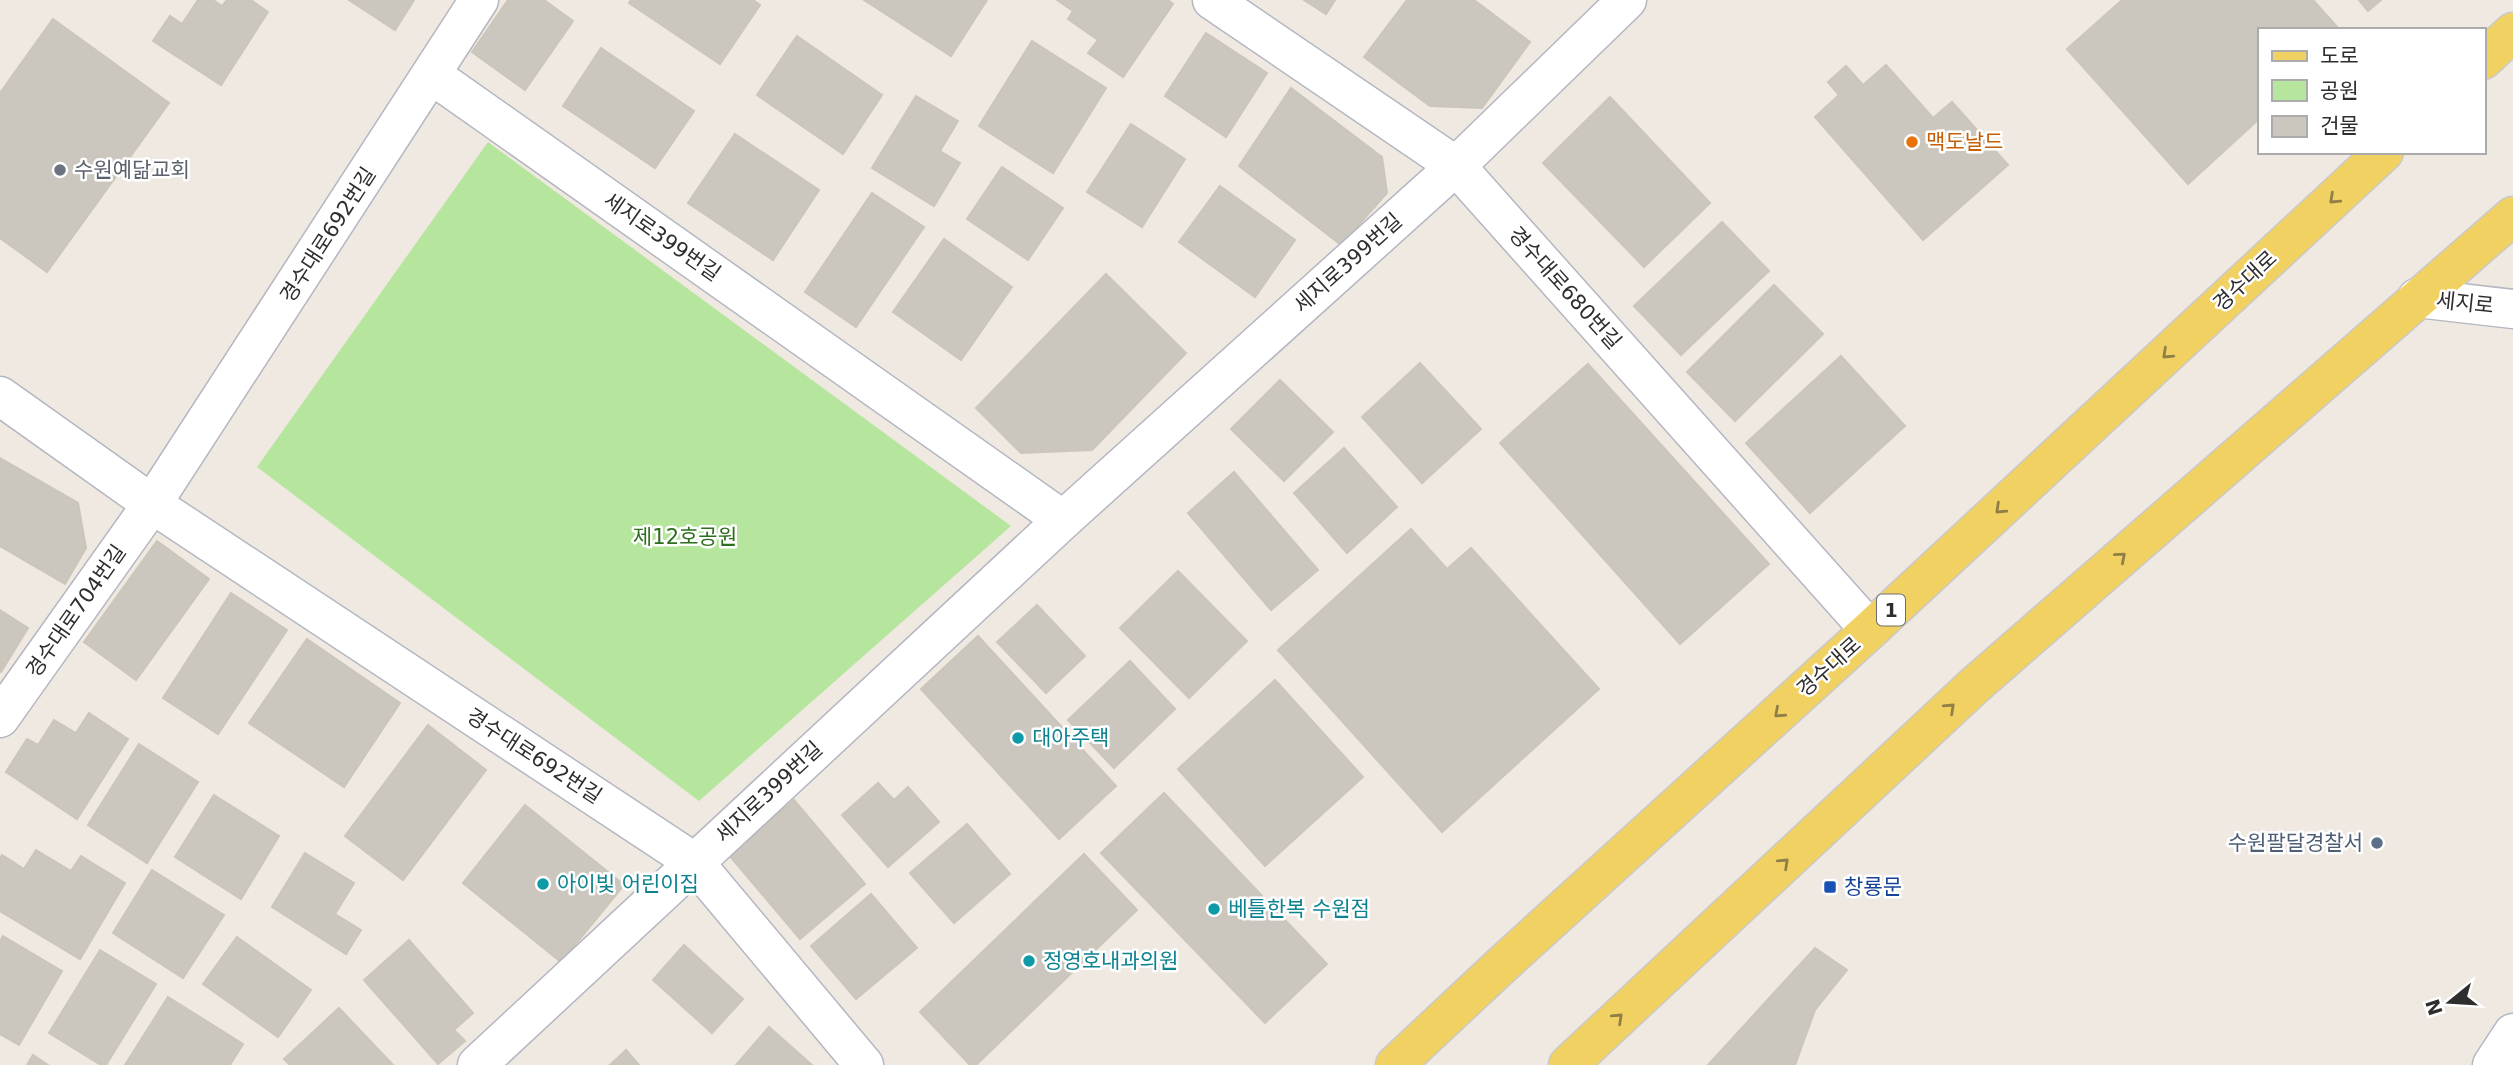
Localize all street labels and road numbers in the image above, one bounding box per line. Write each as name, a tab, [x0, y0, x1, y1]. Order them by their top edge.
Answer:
street label: 경수대로692번길	[275, 163, 381, 307]
street label: 세지로399번길	[599, 188, 725, 286]
street label: 세지로399번길	[1289, 208, 1407, 318]
street label: 경수대로680번길	[1504, 222, 1626, 354]
street label: 경수대로	[2209, 246, 2281, 316]
street label: 세지로	[2435, 288, 2495, 318]
street label: 경수대로704번길	[21, 540, 131, 682]
road number: 1	[1877, 594, 1905, 625]
street label: 경수대로	[1792, 632, 1866, 702]
street label: 경수대로692번길	[462, 703, 606, 809]
street label: 세지로399번길	[711, 737, 827, 847]

